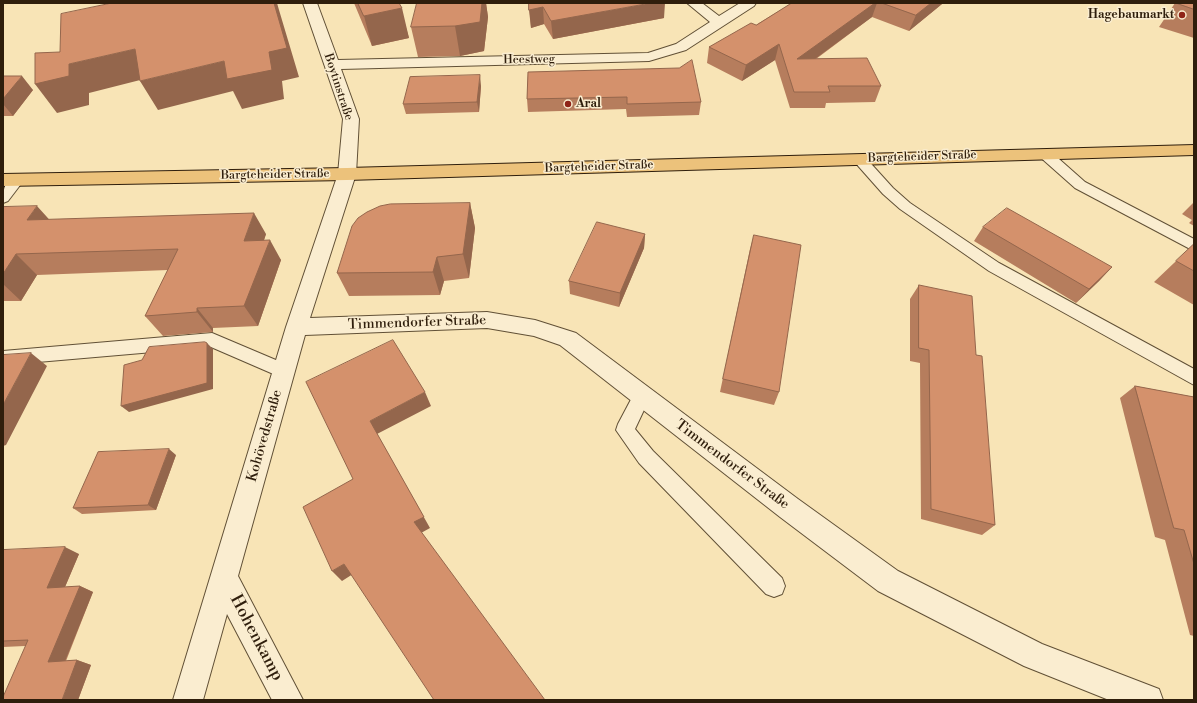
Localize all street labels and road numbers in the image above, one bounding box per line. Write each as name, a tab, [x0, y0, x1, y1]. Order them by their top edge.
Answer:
street label: Boytinstraße	[320, 52, 356, 122]
street label: Heestweg	[503, 52, 555, 68]
street label: Bargteheider Straße	[867, 148, 977, 166]
street label: Bargteheider Straße	[544, 158, 654, 176]
street label: Bargteheider Straße	[220, 167, 330, 183]
street label: Timmendorfer Straße	[348, 312, 486, 334]
street label: Kohövedstraße	[244, 388, 286, 484]
street label: Timmendorfer Straße	[672, 417, 792, 513]
street label: Hohenkamp	[225, 591, 287, 685]

